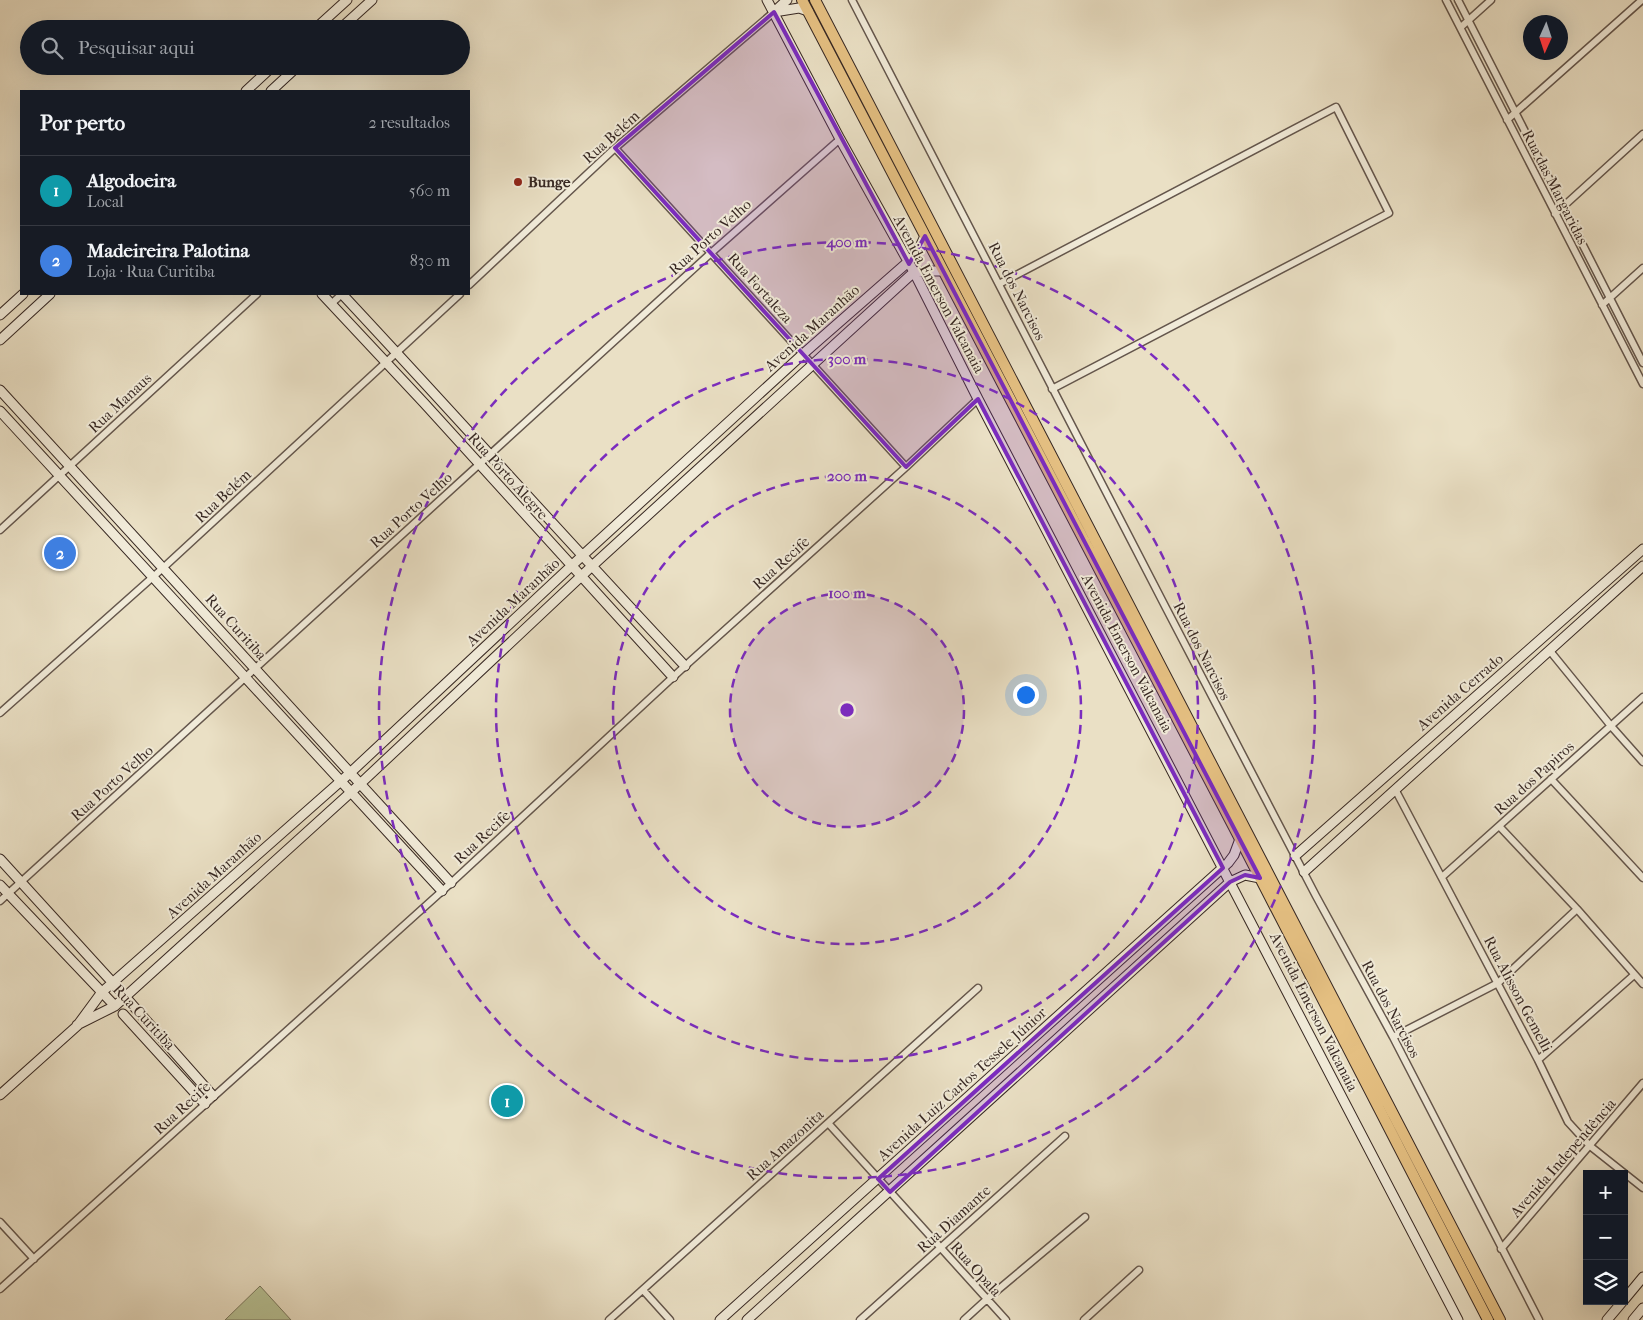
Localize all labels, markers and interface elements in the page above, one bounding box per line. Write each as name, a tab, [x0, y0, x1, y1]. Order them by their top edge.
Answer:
north arrow	[1523, 15, 1568, 60]
search box	[20, 20, 470, 75]
icon: search	[38, 34, 66, 62]
text: Pesquisar aqui	[78, 37, 195, 59]
street label: Rua Belém	[579, 106, 644, 167]
text: Por perto	[40, 111, 125, 135]
text: 2 resultados	[369, 113, 450, 132]
street label: Rua das Margaridas	[1518, 127, 1592, 248]
text: Algodoeira	[87, 170, 176, 192]
place label: Bunge	[528, 173, 571, 191]
marker: Bunge	[512, 176, 524, 188]
text: 1	[53, 181, 59, 200]
text: 560 m	[409, 181, 450, 200]
text: Local	[87, 192, 124, 211]
street label: Rua Porto Velho	[665, 195, 755, 279]
street label: Avenida Emerson Valcanaia	[889, 211, 989, 377]
text: 400 m	[825, 233, 868, 251]
street label: Rua dos Narcisos	[984, 239, 1050, 344]
text: Madeireira Palotina	[87, 240, 249, 262]
street label: Rua Fortaleza	[724, 249, 797, 328]
text: 2	[52, 251, 60, 270]
text: 830 m	[410, 251, 450, 270]
text: Loja · Rua Curitiba	[87, 262, 215, 281]
street label: Avenida Maranhão	[760, 281, 863, 376]
text: 300 m	[828, 350, 867, 368]
street label: Rua Manaus	[85, 369, 156, 437]
street label: Rua Pôrto Alegre	[464, 429, 552, 524]
street label: Rua Belém	[191, 465, 255, 527]
text: 200 m	[827, 467, 867, 485]
street label: Rua Porto Velho	[366, 468, 456, 552]
street label: Rua Recife	[749, 532, 814, 593]
pin: 2	[44, 534, 76, 572]
street label: Avenida Maranhão	[462, 554, 564, 651]
street label: Avenida Emerson Valcanaia	[1077, 570, 1177, 736]
text: 100 m	[828, 584, 866, 602]
street label: Rua Curitiba	[202, 590, 271, 665]
street label: Rua dos Narcisos	[1169, 599, 1235, 704]
street label: Avenida Cerrado	[1412, 649, 1507, 735]
your location	[1013, 682, 1039, 708]
centre of rings	[838, 701, 856, 719]
street label: Rua dos Papiros	[1490, 737, 1578, 819]
street label: Rua Porto Velho	[67, 741, 157, 825]
street label: Rua Recife	[450, 806, 514, 868]
street label: Avenida Maranhão	[162, 828, 265, 923]
street label: Avenida Emerson Valcanaia	[1266, 929, 1362, 1095]
street label: Rua Alisson Gemelli	[1480, 933, 1556, 1056]
street label: Rua dos Narcisos	[1358, 957, 1424, 1061]
street label: Rua Curitiba	[109, 980, 180, 1054]
street label: Avenida Luiz Carlos Tessele Júnior	[873, 1003, 1051, 1165]
street label: Rua Recife	[150, 1077, 215, 1138]
pin: 1	[491, 1082, 523, 1120]
street label: Avenida Independência	[1506, 1094, 1620, 1222]
street label: Rua Amazonita	[743, 1105, 828, 1184]
map controls	[1583, 1170, 1628, 1305]
button: +	[1583, 1170, 1628, 1215]
street label: Rua Diamante	[913, 1181, 995, 1257]
button: −	[1583, 1215, 1628, 1260]
street label: Rua Opala	[947, 1238, 1006, 1301]
button: layers	[1583, 1260, 1628, 1305]

